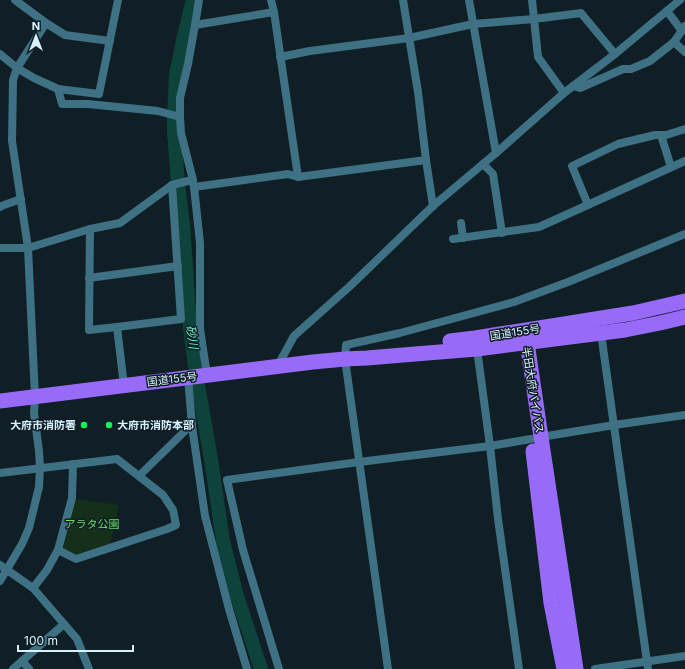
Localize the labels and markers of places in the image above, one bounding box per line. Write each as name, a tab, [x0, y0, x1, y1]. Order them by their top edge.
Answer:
place label: 大府市消防署	[10, 418, 76, 432]
place label: 大府市消防本部	[117, 418, 194, 432]
marker: 大府市消防署	[79, 420, 89, 430]
marker: 大府市消防本部	[104, 420, 114, 430]

